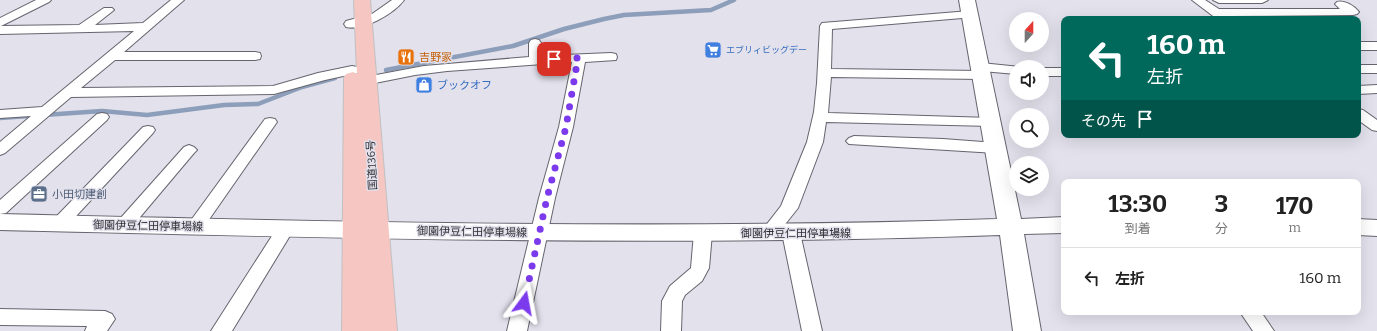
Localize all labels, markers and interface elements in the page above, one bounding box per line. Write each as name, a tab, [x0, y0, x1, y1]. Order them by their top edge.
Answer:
north arrow	[1009, 12, 1049, 52]
map controls	[1009, 12, 1049, 196]
text: 160 m	[1147, 28, 1225, 61]
icon: left	[1081, 32, 1133, 84]
supermarket icon: エブリィビッグデー	[703, 40, 723, 60]
pin	[537, 42, 571, 76]
place label: エブリィビッグデー	[726, 45, 807, 55]
restaurant icon: 吉野家	[396, 47, 416, 67]
icon: arrive	[543, 48, 565, 70]
place label: 吉野家	[419, 51, 452, 64]
button: sound	[1009, 60, 1049, 100]
text: 左折	[1147, 66, 1183, 88]
shop icon: ブックオフ	[414, 75, 434, 95]
place label: ブックオフ	[437, 79, 492, 92]
button: search	[1009, 108, 1049, 148]
icon: arrive	[1134, 108, 1156, 130]
text: その先	[1081, 112, 1126, 130]
street label: 国道136号	[364, 140, 380, 190]
button: layers	[1009, 156, 1049, 196]
office icon: 小田切建創	[29, 184, 49, 204]
place label: 小田切建創	[52, 188, 107, 201]
text: 13:30	[1108, 190, 1167, 218]
text: 3	[1215, 190, 1228, 218]
text: 170	[1276, 192, 1314, 220]
street label: 御園伊豆仁田停車場線	[92, 219, 203, 233]
text: m	[1288, 220, 1301, 235]
text: 到着	[1125, 221, 1151, 236]
text: 分	[1215, 221, 1228, 236]
street label: 御園伊豆仁田停車場線	[416, 225, 527, 239]
street label: 御園伊豆仁田停車場線	[740, 227, 851, 240]
icon: left	[1081, 267, 1103, 289]
text: 160 m	[1299, 269, 1341, 287]
text: 左折	[1115, 270, 1145, 288]
position arrow	[503, 282, 545, 324]

